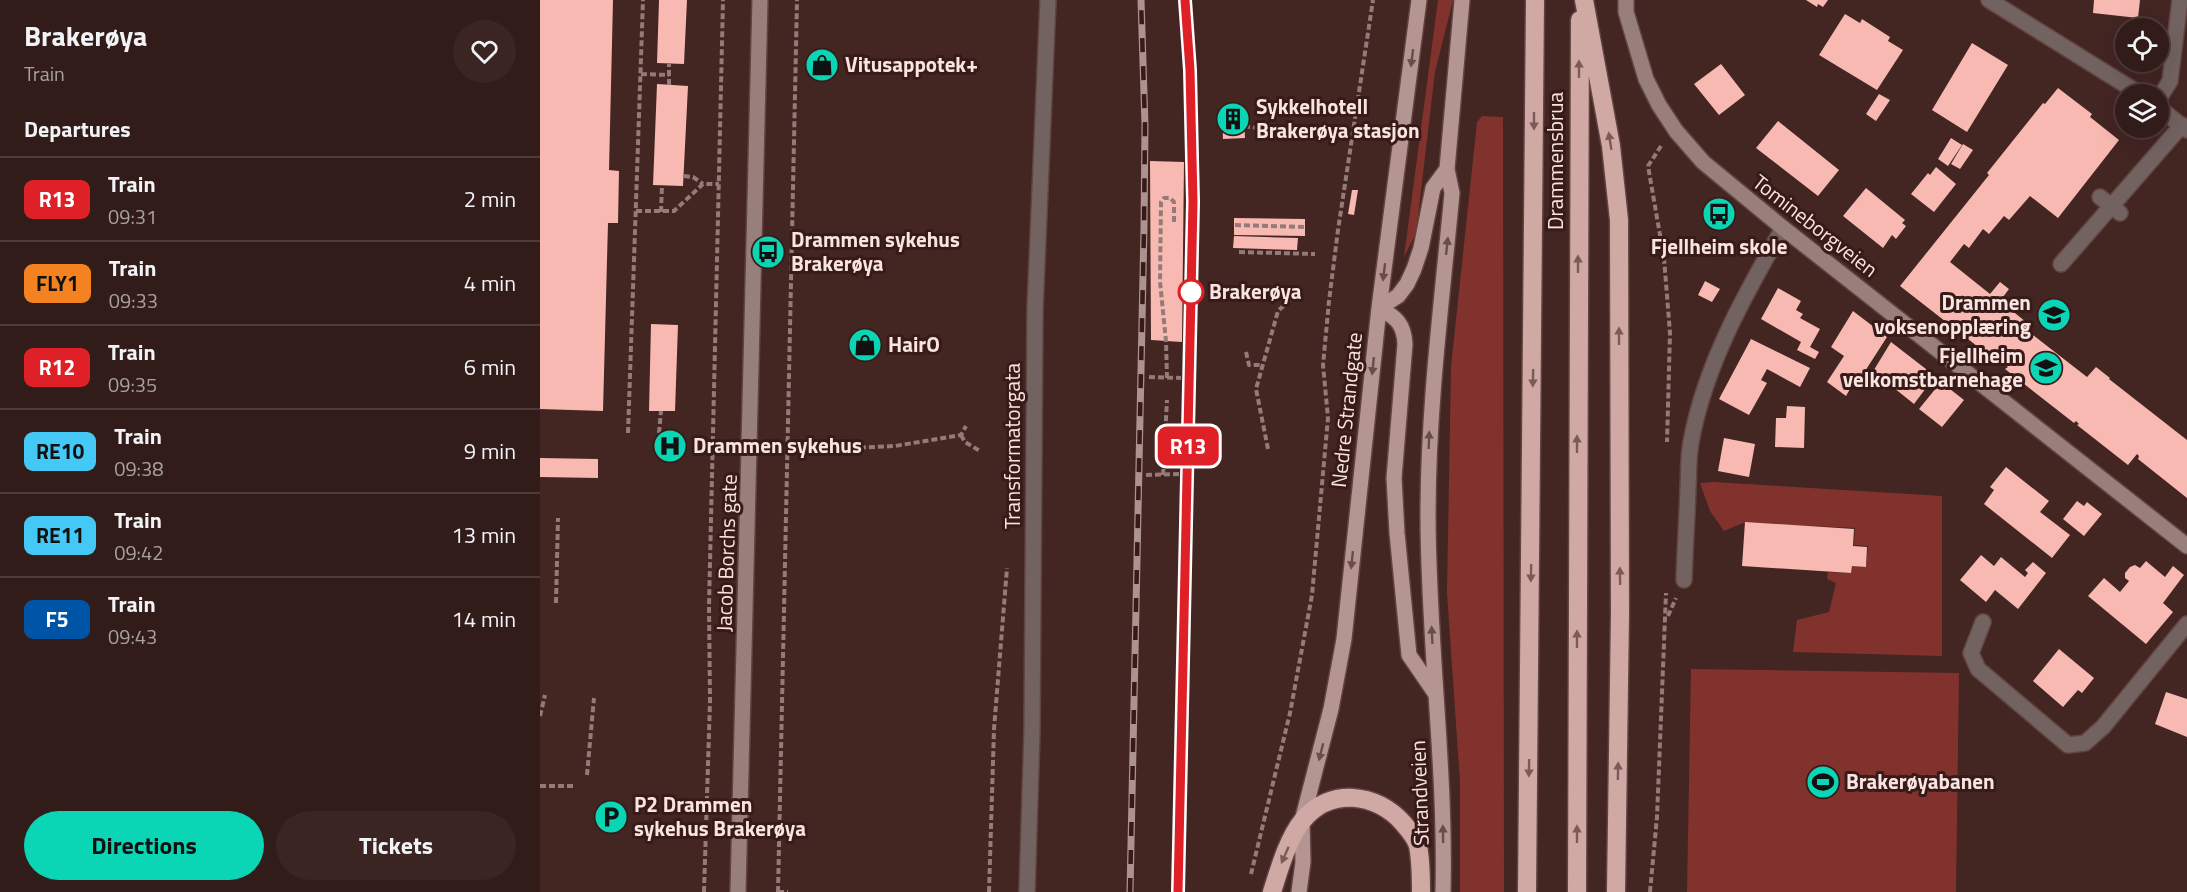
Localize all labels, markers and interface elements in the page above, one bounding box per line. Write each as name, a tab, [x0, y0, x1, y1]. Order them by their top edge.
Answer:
text: Brakerøya	[24, 14, 147, 57]
map controls	[2115, 18, 2169, 138]
button: locate	[2115, 18, 2169, 72]
button: heart	[453, 20, 516, 83]
shop icon: Vitusappotek+	[804, 47, 840, 83]
place label: Vitusappotek+	[845, 48, 978, 80]
one-way arrow	[1407, 49, 1416, 68]
text: Train	[24, 58, 65, 89]
one-way arrow	[1574, 59, 1584, 78]
button: layers	[2115, 84, 2169, 138]
place label: Sykkelhotell Brakerøya stasjon	[1256, 90, 1420, 146]
street label: Drammensbrua	[1539, 91, 1571, 230]
building icon: Sykkelhotell Brakerøya stasjon	[1215, 101, 1251, 137]
text: Departures	[24, 112, 131, 146]
one-way arrow	[1529, 112, 1539, 131]
one-way arrow	[1606, 132, 1615, 151]
street label: Tomineborgveien	[1746, 166, 1885, 284]
text: Train	[108, 167, 156, 201]
text: 2 min	[464, 182, 516, 216]
text: R13	[39, 183, 75, 215]
bus stop icon: Fjellheim skole	[1701, 196, 1737, 232]
text: 09:31	[108, 201, 157, 232]
place label: Drammen sykehus Brakerøya	[791, 223, 960, 279]
place label: Fjellheim skole	[1651, 230, 1787, 262]
bus stop icon: Drammen sykehus Brakerøya	[750, 234, 786, 270]
one-way arrow	[1442, 236, 1452, 255]
text: Train	[109, 251, 156, 285]
one-way arrow	[1573, 254, 1583, 273]
one-way arrow	[1379, 263, 1389, 282]
text: 4 min	[464, 266, 516, 300]
text: FLY1	[36, 267, 79, 299]
place label: Brakerøya	[1209, 275, 1302, 307]
marker: Brakerøya	[1178, 279, 1204, 305]
text: 09:33	[109, 285, 158, 316]
place label: Drammen voksenopplæring	[1874, 286, 2031, 342]
school or university icon: Drammen voksenopplæring	[2036, 297, 2072, 333]
one-way arrow	[1614, 326, 1624, 345]
shop icon: HairO	[847, 327, 883, 363]
place label: HairO	[888, 328, 940, 360]
street label: Nedre Strandgate	[1322, 331, 1370, 489]
text: Train	[108, 335, 156, 369]
place label: Fjellheim velkomstbarnehage	[1843, 339, 2023, 395]
text: 6 min	[464, 350, 516, 384]
school or university icon: Fjellheim velkomstbarnehage	[2028, 350, 2064, 386]
text: R12	[39, 351, 75, 383]
one-way arrow	[1368, 357, 1378, 376]
street label: Transformatorgata	[996, 362, 1028, 529]
text: 09:35	[108, 369, 157, 400]
one-way arrow	[1528, 369, 1538, 388]
text: Train	[114, 419, 162, 453]
line badge: R13	[1154, 426, 1222, 466]
hospital icon: Drammen sykehus	[652, 428, 688, 464]
place label: Drammen sykehus	[693, 429, 862, 461]
text: R13	[1170, 430, 1206, 462]
one-way arrow	[1425, 430, 1434, 449]
text: 9 min	[464, 434, 516, 468]
one-way arrow	[1572, 434, 1582, 453]
text: RE10	[36, 435, 84, 467]
text: 09:38	[114, 453, 163, 484]
street label: Jacob Borchs gate	[707, 474, 745, 632]
text: Train	[114, 503, 162, 537]
text: 13 min	[451, 518, 516, 552]
text: RE11	[36, 519, 84, 551]
text: 09:42	[114, 537, 163, 568]
one-way arrow	[1347, 551, 1357, 570]
one-way arrow	[1526, 564, 1536, 583]
one-way arrow	[1615, 566, 1625, 585]
text: Train	[108, 587, 156, 621]
text: 14 min	[451, 602, 516, 636]
text: F5	[46, 603, 68, 635]
text: 09:43	[108, 621, 157, 652]
one-way arrow	[1428, 625, 1437, 644]
one-way arrow	[1572, 629, 1582, 648]
street label: Strandveien	[1401, 740, 1437, 846]
one-way arrow	[1315, 743, 1325, 761]
one-way arrow	[1524, 759, 1533, 778]
one-way arrow	[1613, 761, 1623, 780]
sports icon: Brakerøyabanen	[1805, 764, 1841, 800]
place label: Brakerøyabanen	[1846, 765, 1995, 797]
place label: P2 Drammen sykehus Brakerøya	[634, 788, 806, 844]
parking icon: P2 Drammen sykehus Brakerøya	[593, 799, 629, 835]
button: Directions	[24, 811, 264, 880]
button: Tickets	[276, 811, 516, 880]
one-way arrow	[1438, 824, 1448, 843]
one-way arrow	[1572, 824, 1582, 843]
one-way arrow	[1280, 847, 1289, 864]

